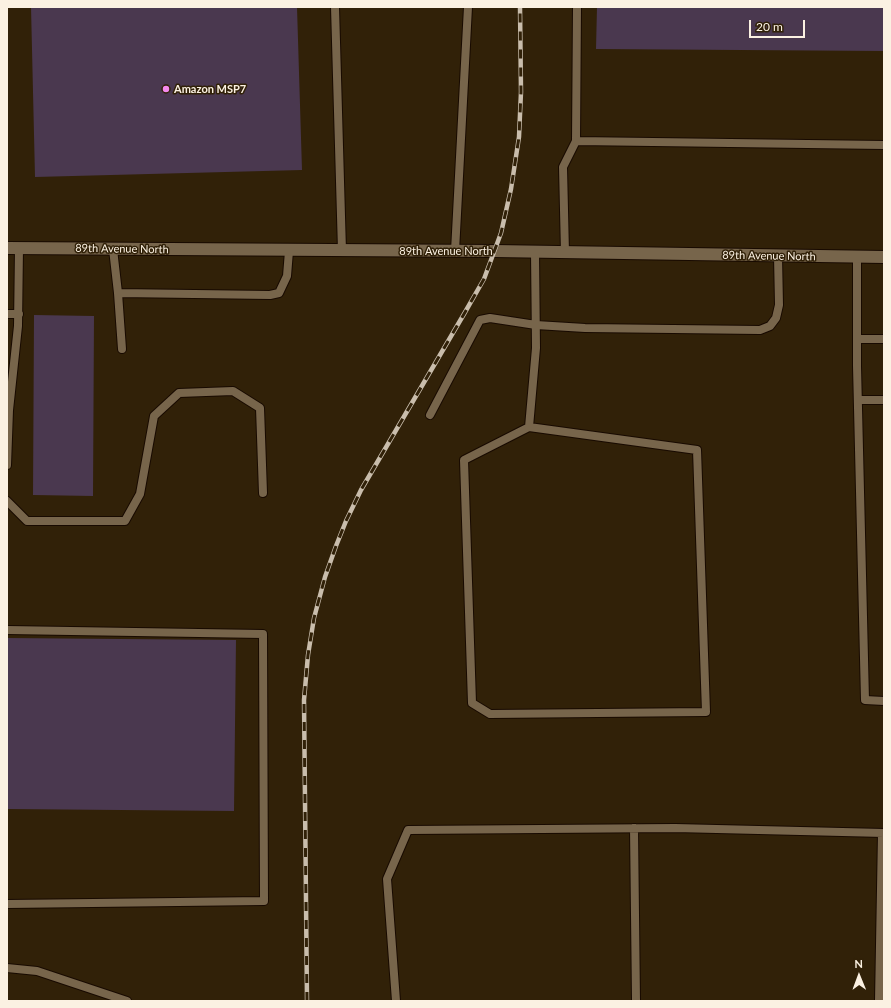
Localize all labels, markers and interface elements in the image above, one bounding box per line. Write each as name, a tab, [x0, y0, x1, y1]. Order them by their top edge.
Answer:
scale bar	[751, 12, 807, 38]
text: 20 m	[756, 19, 783, 34]
place label: Amazon MSP7	[174, 82, 246, 96]
marker: Amazon MSP7	[161, 84, 171, 94]
street label: 89th Avenue North	[75, 242, 169, 256]
street label: 89th Avenue North	[399, 244, 493, 258]
street label: 89th Avenue North	[722, 249, 816, 263]
north arrow	[839, 956, 879, 996]
text: N	[854, 957, 863, 970]

